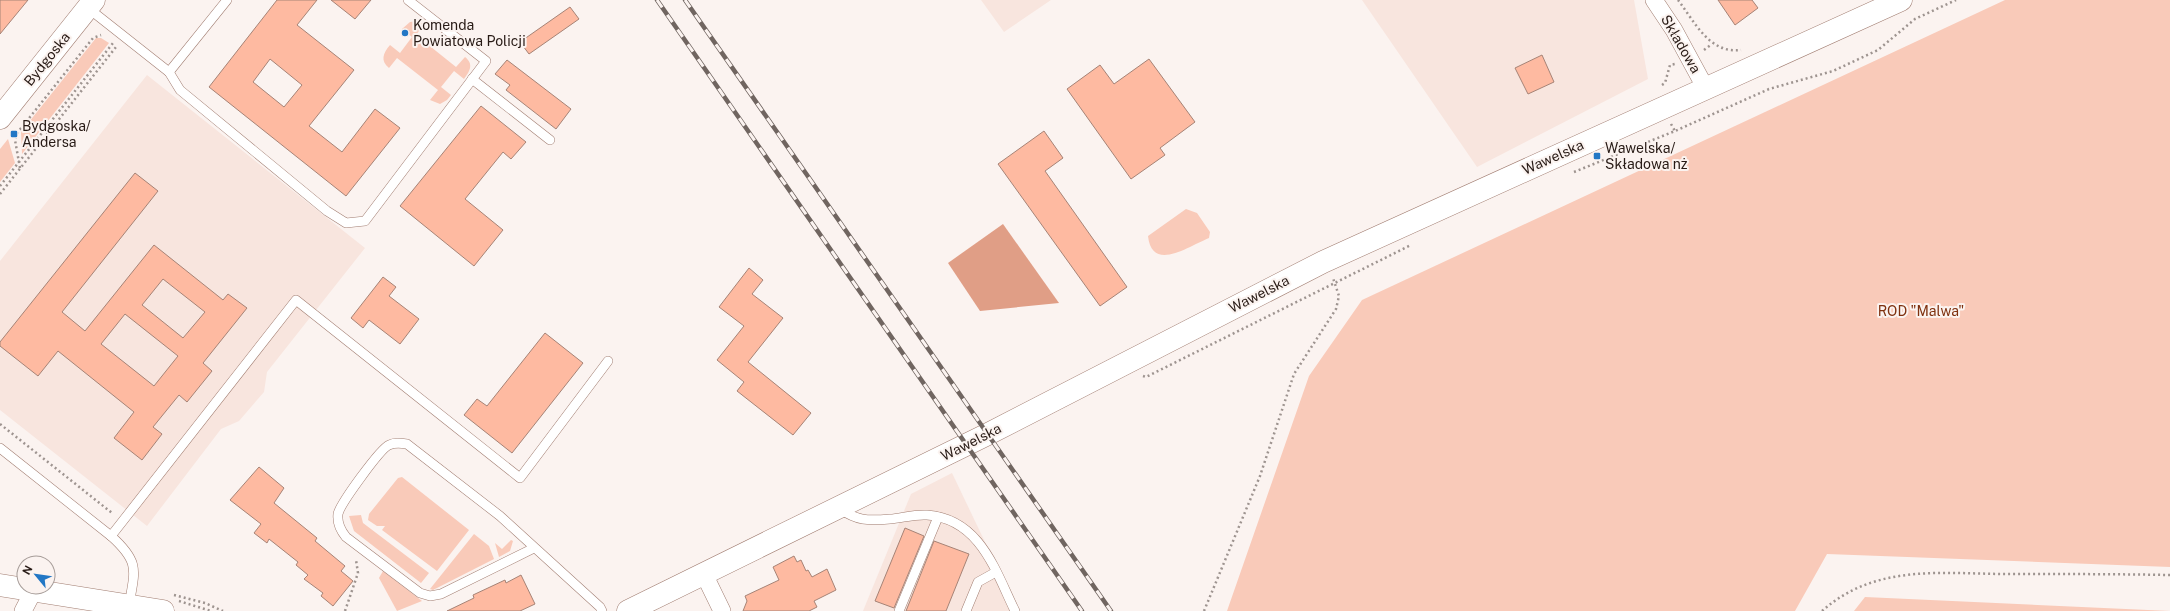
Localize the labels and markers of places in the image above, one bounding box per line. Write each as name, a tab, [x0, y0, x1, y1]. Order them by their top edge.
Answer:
place label: Komenda Powiatowa Policji	[413, 17, 526, 49]
marker: Komenda Powiatowa Policji	[400, 28, 410, 38]
place label: Bydgoska/ Andersa	[22, 118, 91, 150]
marker: Bydgoska/ Andersa	[9, 129, 19, 139]
place label: Wawelska/ Składowa nż	[1605, 140, 1688, 172]
marker: Wawelska/ Składowa nż	[1592, 151, 1602, 161]

